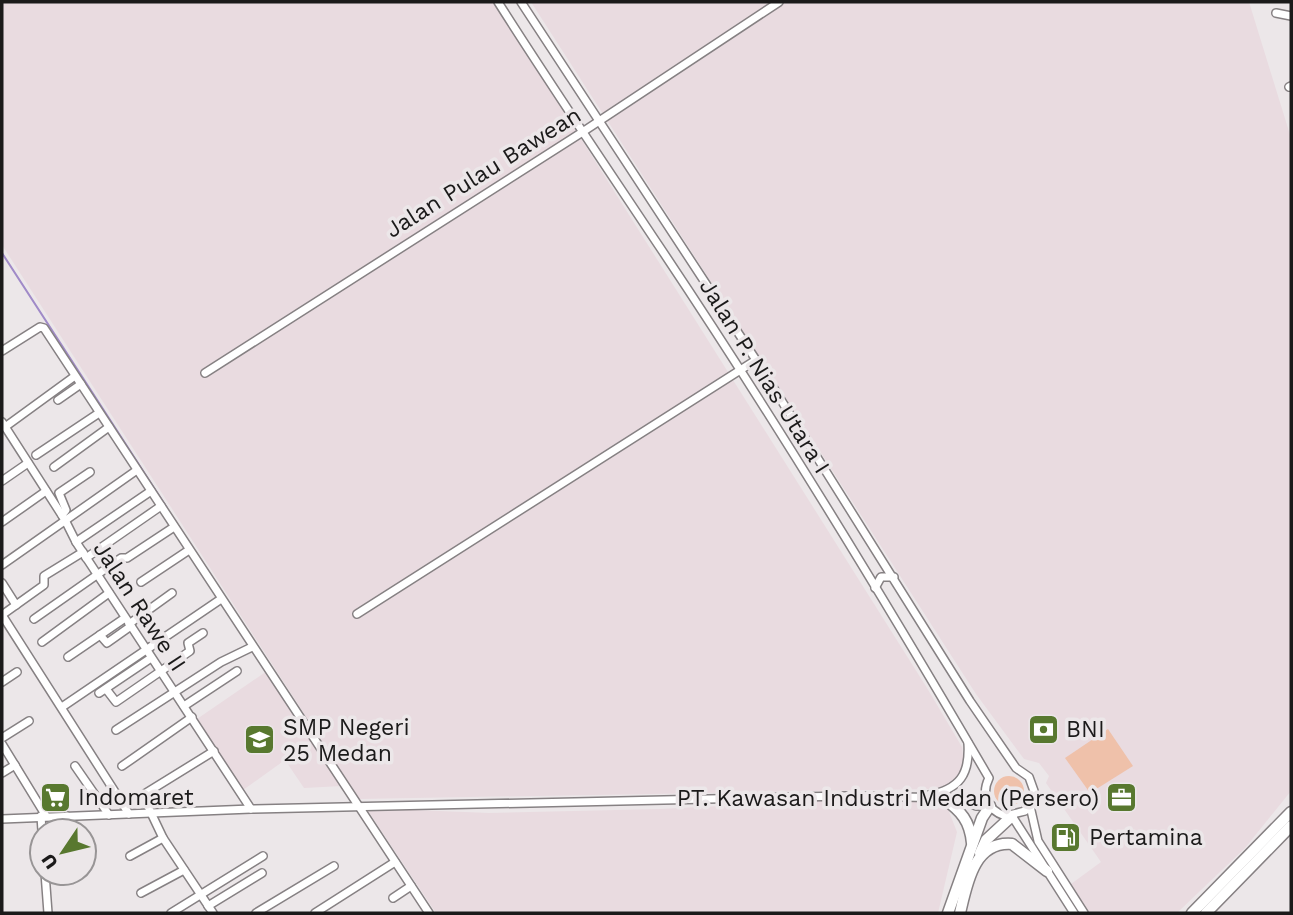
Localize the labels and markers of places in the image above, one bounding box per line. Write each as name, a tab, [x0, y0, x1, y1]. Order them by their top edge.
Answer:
bank icon: BNI	[1026, 712, 1060, 746]
place label: SMP Negeri 25 Medan	[283, 714, 410, 767]
place label: BNI	[1066, 716, 1105, 743]
school or university icon: SMP Negeri 25 Medan	[243, 723, 277, 757]
supermarket icon: Indomaret	[38, 780, 72, 814]
office icon: PT. Kawasan Industri Medan (Persero)	[1105, 781, 1139, 815]
place label: Indomaret	[78, 784, 194, 811]
place label: PT. Kawasan Industri Medan (Persero)	[677, 785, 1099, 812]
fuel station icon: Pertamina	[1049, 820, 1083, 854]
place label: Pertamina	[1089, 824, 1203, 851]

